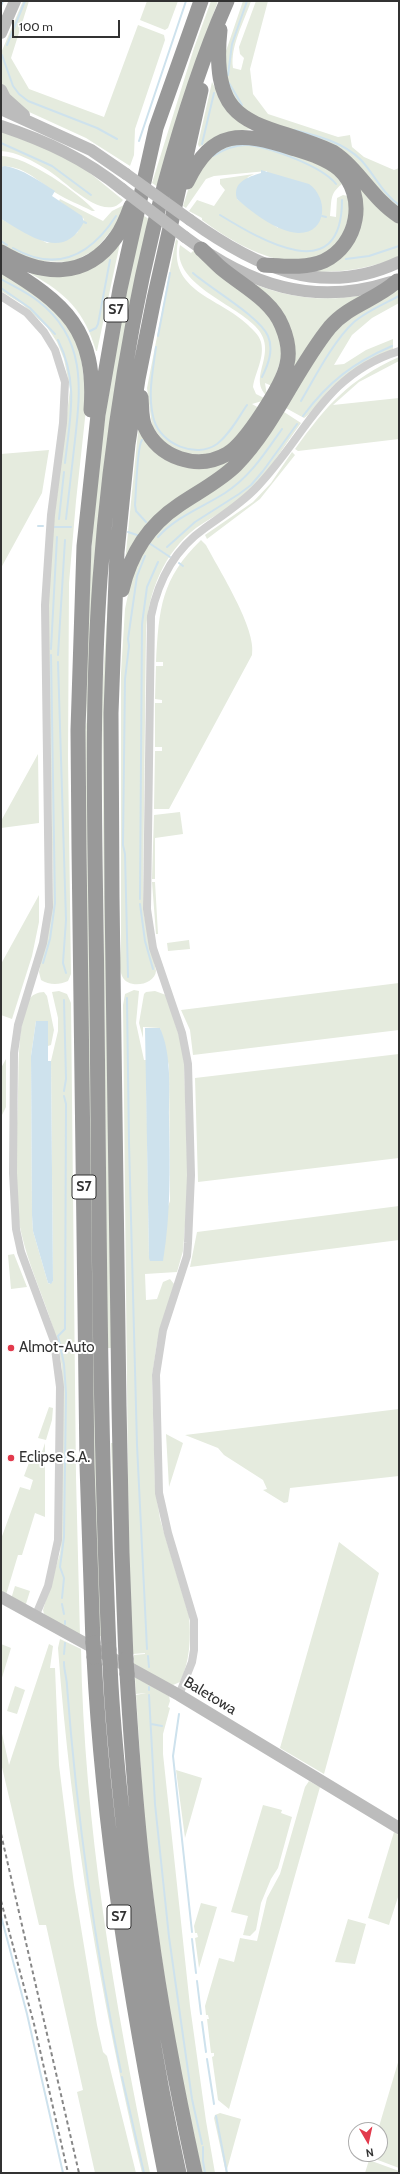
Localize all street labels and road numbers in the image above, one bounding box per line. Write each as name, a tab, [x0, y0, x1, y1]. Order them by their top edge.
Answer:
road number: S7	[104, 298, 128, 322]
road number: S7	[72, 1175, 96, 1199]
street label: Baletowa	[180, 1673, 240, 1719]
road number: S7	[107, 1905, 131, 1929]

